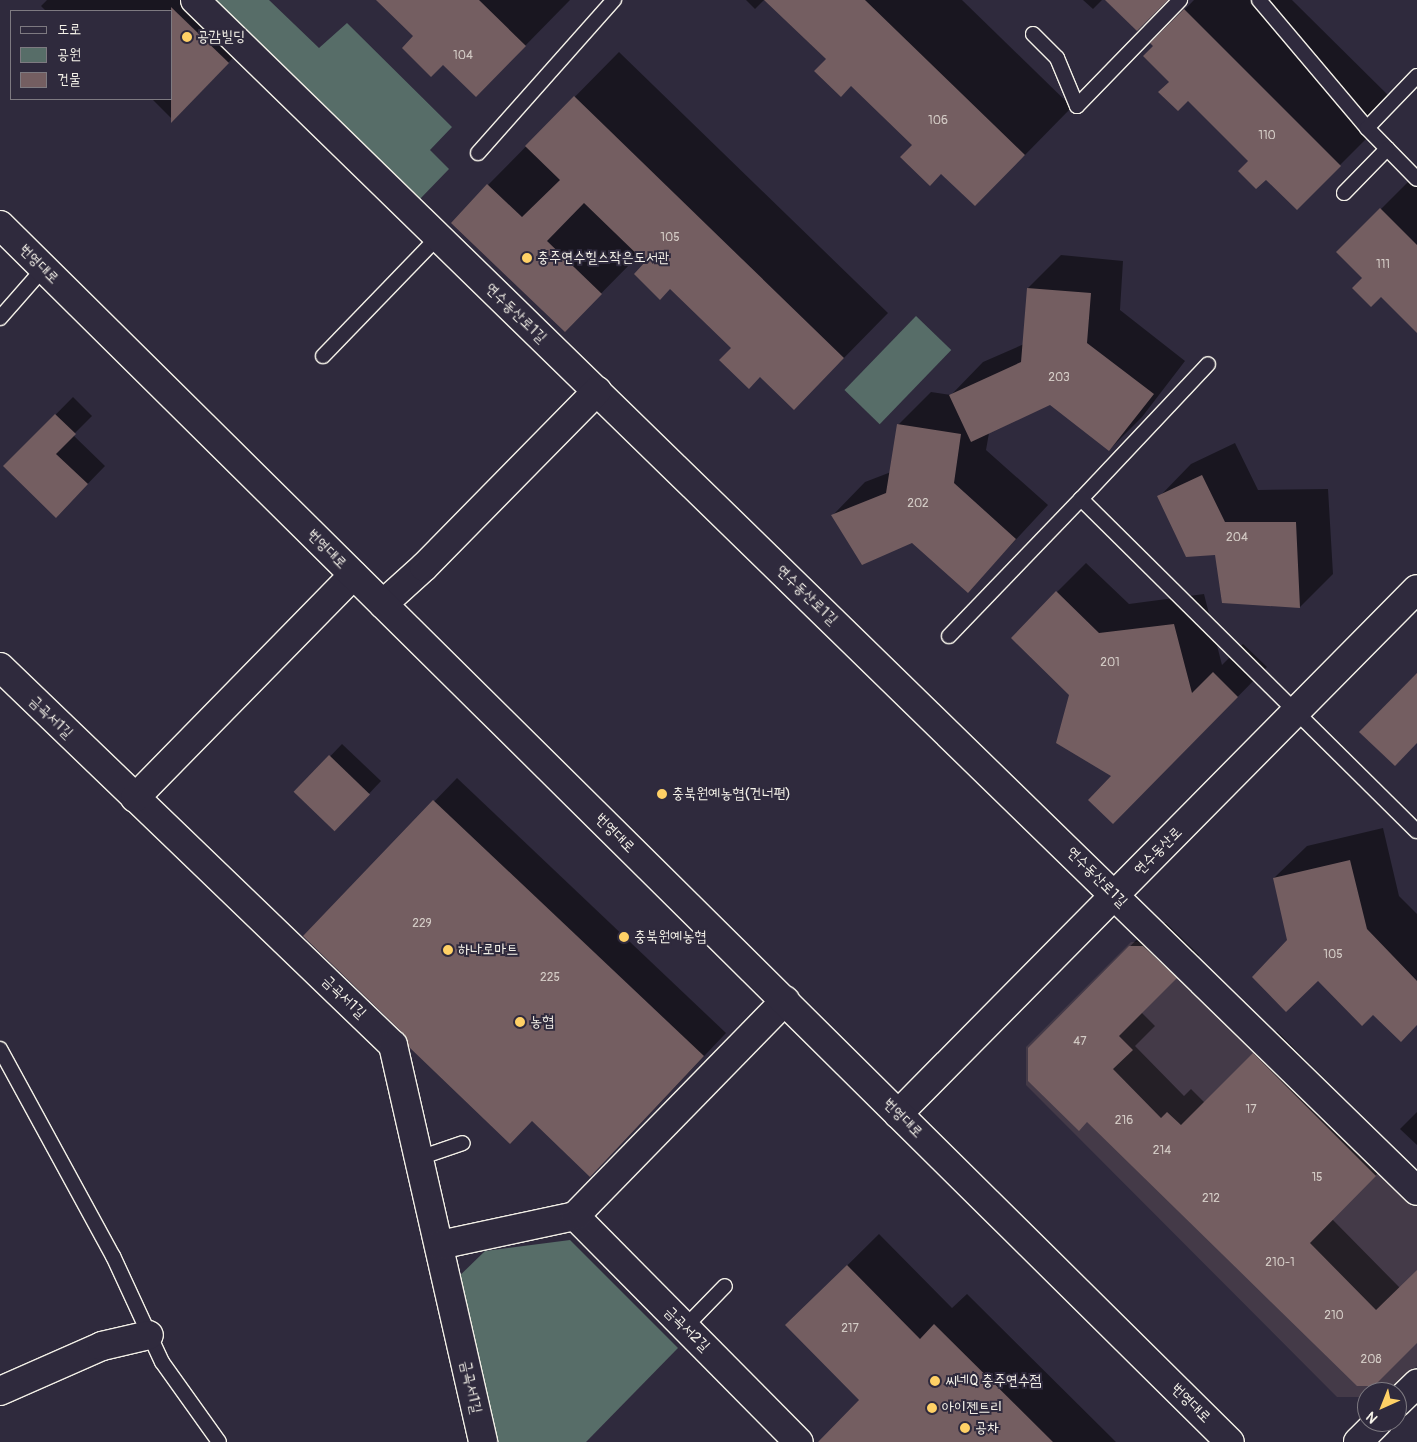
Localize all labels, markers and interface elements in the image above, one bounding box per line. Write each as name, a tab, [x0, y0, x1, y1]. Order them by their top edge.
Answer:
legend	[10, 10, 172, 100]
text: 도로	[57, 20, 81, 39]
place label: 공감빌딩	[197, 28, 245, 46]
marker: 공감빌딩	[181, 31, 193, 43]
text: 공원	[57, 45, 81, 64]
house number: 104	[453, 49, 473, 63]
text: 건물	[57, 70, 81, 89]
house number: 106	[928, 114, 948, 128]
house number: 110	[1258, 129, 1276, 143]
house number: 105	[660, 231, 680, 245]
street label: 번영대로	[16, 241, 62, 287]
place label: 충주연수힐스작은도서관	[537, 249, 670, 267]
marker: 충주연수힐스작은도서관	[521, 252, 533, 264]
house number: 111	[1376, 258, 1390, 272]
street label: 연수동산로1길	[482, 279, 550, 347]
house number: 203	[1048, 371, 1070, 385]
house number: 202	[907, 497, 929, 511]
street label: 번영대로	[304, 526, 350, 572]
house number: 204	[1226, 531, 1248, 545]
street label: 연수동산로1길	[773, 561, 841, 629]
house number: 201	[1100, 656, 1120, 670]
street label: 금곡서1길	[25, 692, 77, 742]
place label: 충북원예농협(건너편)	[672, 785, 791, 803]
marker: 충북원예농협(건너편)	[656, 788, 668, 800]
street label: 번영대로	[592, 810, 638, 856]
street label: 연수동산로	[1130, 823, 1186, 879]
street label: 연수동산로1길	[1063, 843, 1131, 911]
house number: 229	[412, 917, 432, 931]
place label: 충북원예농협	[634, 928, 706, 946]
marker: 충북원예농협	[618, 931, 630, 943]
place label: 하나로마트	[458, 941, 518, 959]
marker: 하나로마트	[442, 944, 454, 956]
house number: 105	[1323, 948, 1343, 962]
house number: 225	[540, 971, 560, 985]
street label: 금곡서1길	[318, 972, 370, 1022]
place label: 농협	[530, 1013, 554, 1031]
marker: 농협	[514, 1016, 526, 1028]
house number: 47	[1073, 1035, 1087, 1049]
street label: 번영대로	[880, 1095, 926, 1141]
house number: 17	[1245, 1103, 1257, 1117]
house number: 216	[1115, 1114, 1133, 1128]
house number: 214	[1153, 1144, 1171, 1158]
house number: 15	[1311, 1171, 1323, 1185]
house number: 212	[1202, 1192, 1220, 1206]
house number: 210-1	[1265, 1256, 1295, 1270]
street label: 금곡서2길	[661, 1303, 713, 1355]
house number: 210	[1324, 1309, 1344, 1323]
house number: 217	[841, 1322, 859, 1336]
house number: 208	[1361, 1353, 1381, 1367]
street label: 금곡서1길	[457, 1359, 485, 1415]
place label: 씨네Q 충주연수점	[945, 1372, 1042, 1390]
marker: 씨네Q 충주연수점	[929, 1375, 941, 1387]
street label: 번영대로	[1168, 1380, 1214, 1426]
north arrow	[1357, 1382, 1407, 1432]
place label: 아이젠트리	[942, 1399, 1002, 1417]
marker: 아이젠트리	[926, 1402, 938, 1414]
text: N	[1363, 1408, 1381, 1427]
place label: 공차	[975, 1419, 999, 1437]
marker: 공차	[959, 1422, 971, 1434]

